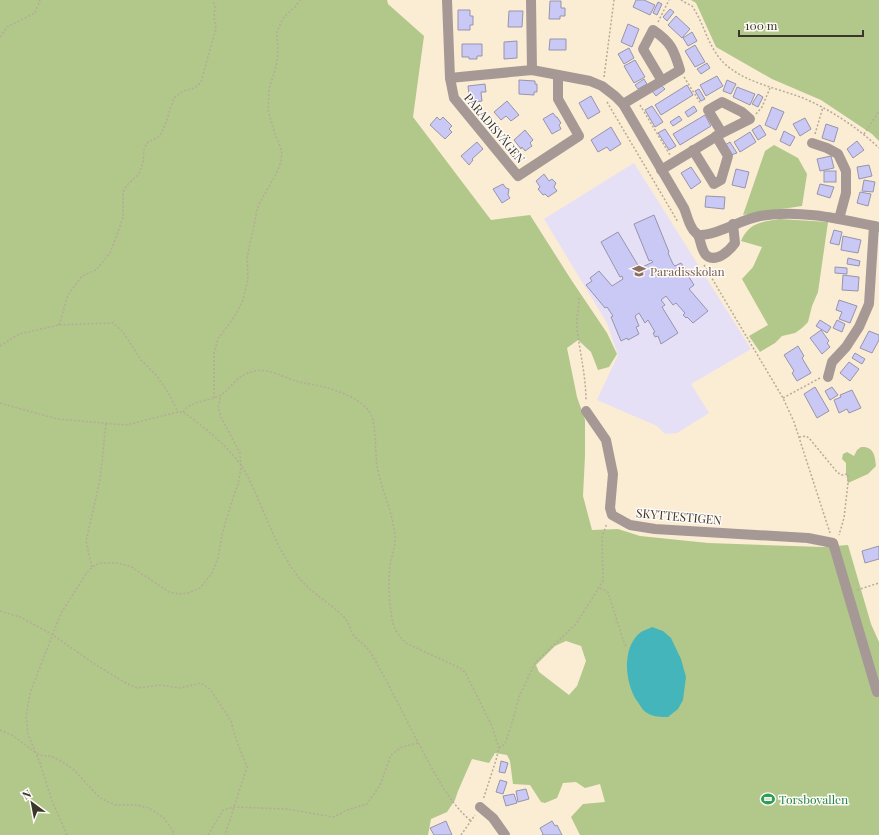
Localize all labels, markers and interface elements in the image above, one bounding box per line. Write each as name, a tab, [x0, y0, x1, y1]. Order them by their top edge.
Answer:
scale bar	[739, 12, 863, 38]
text: 100 m	[745, 17, 778, 33]
street label: PARADISVÄGEN	[461, 90, 529, 167]
school or university icon: Paradisskolan	[631, 263, 647, 279]
place label: Paradisskolan	[650, 263, 725, 279]
street label: SKYTTESTIGEN	[636, 504, 723, 528]
north arrow	[12, 783, 52, 823]
text: N	[19, 786, 34, 803]
sports icon: Torsbovallen	[760, 791, 776, 807]
place label: Torsbovallen	[779, 791, 848, 807]

